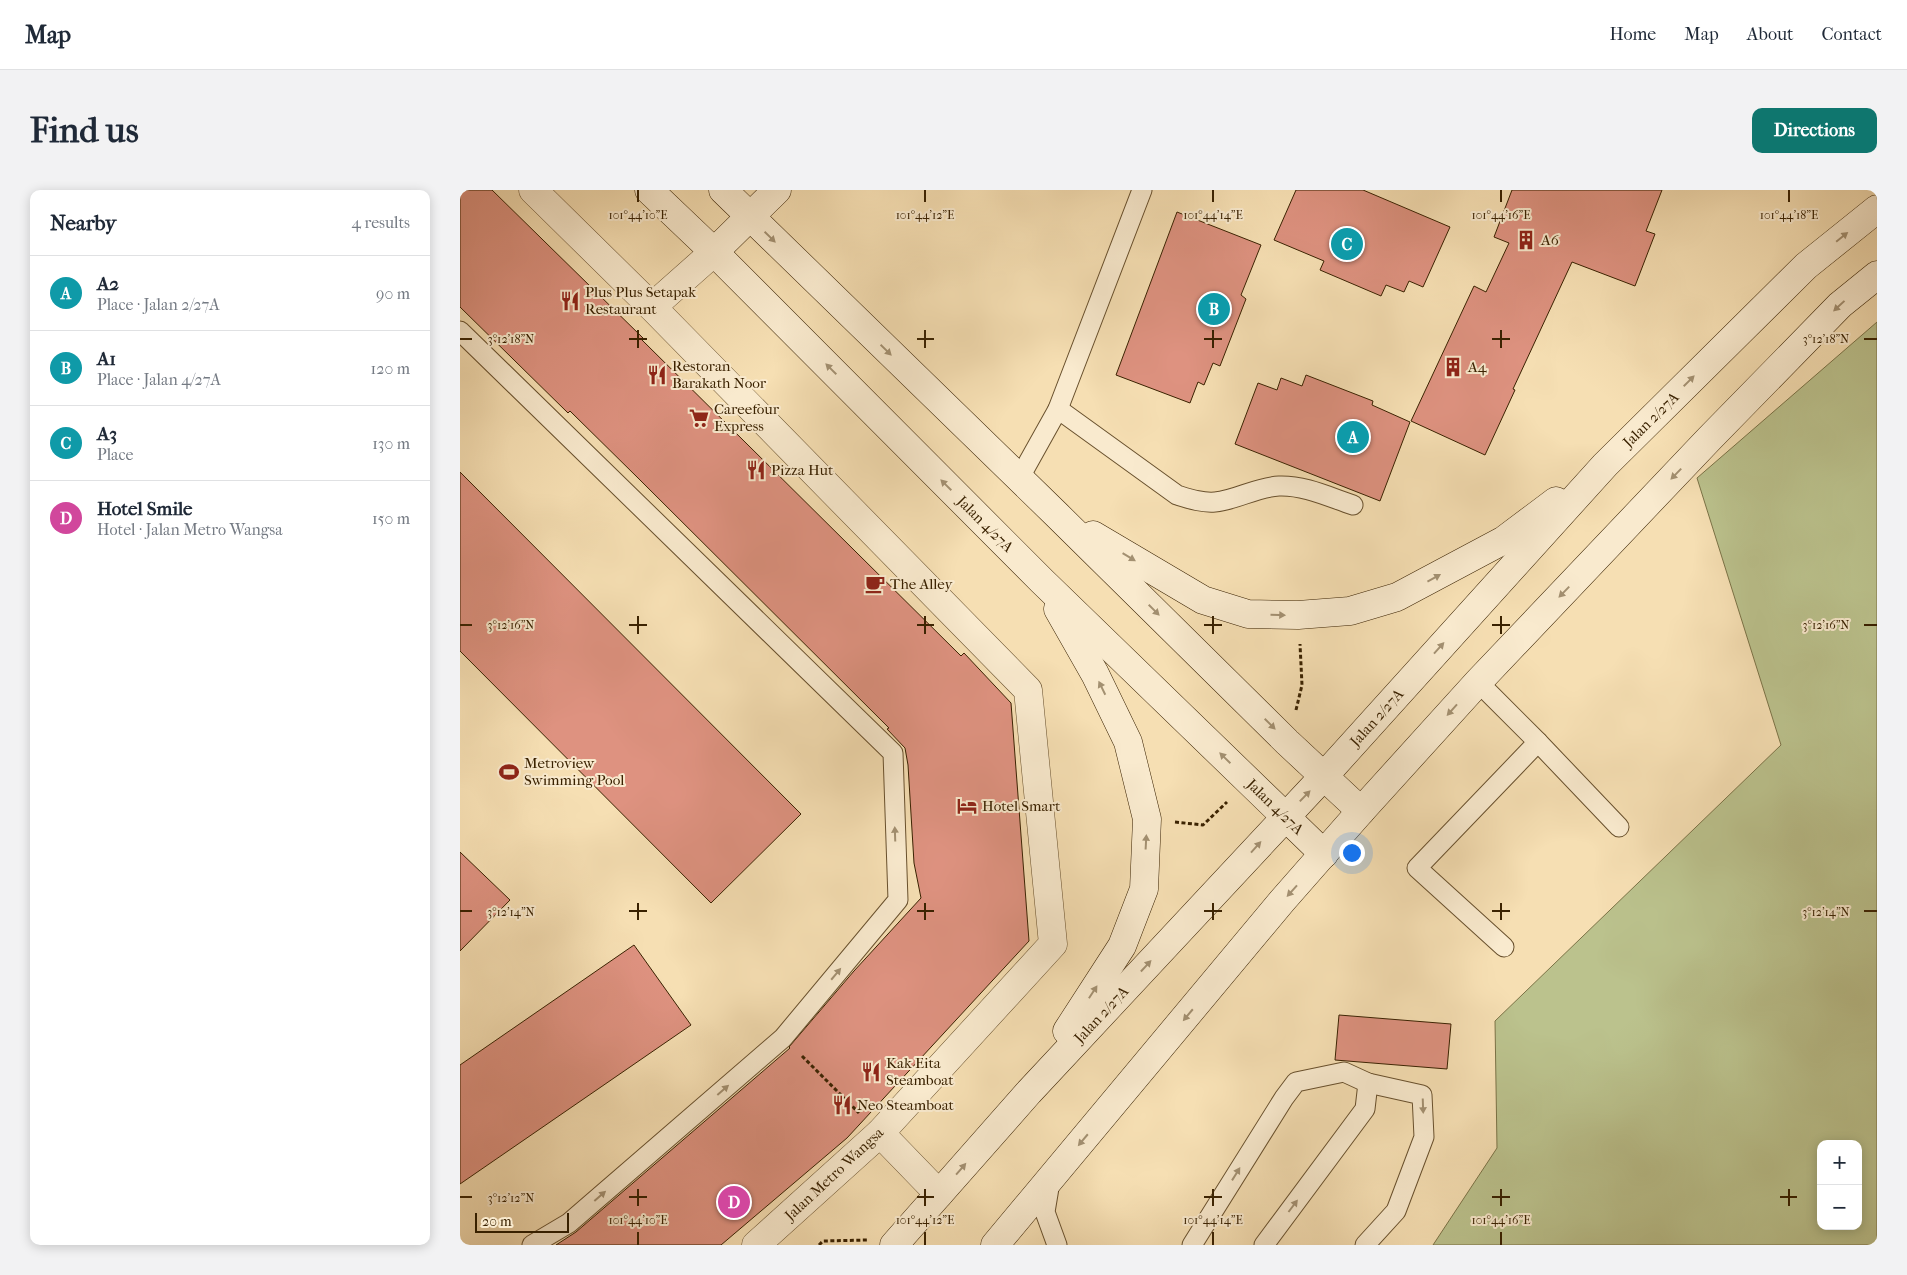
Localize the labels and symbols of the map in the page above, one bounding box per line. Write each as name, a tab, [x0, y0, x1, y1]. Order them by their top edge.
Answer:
text: 101°44'10"E	[608, 208, 668, 222]
text: 101°44'12"E	[896, 208, 954, 222]
text: 101°44'14"E	[1183, 208, 1243, 222]
text: 101°44'16"E	[1472, 208, 1530, 222]
text: 101°44'18"E	[1760, 208, 1818, 222]
pin: C	[1331, 225, 1363, 263]
building icon: A6	[1515, 229, 1537, 251]
one-way arrow	[764, 231, 776, 243]
place label: A6	[1540, 231, 1560, 249]
one-way arrow	[1835, 232, 1848, 243]
place label: Plus Plus Setapak Restaurant	[585, 283, 696, 318]
restaurant icon: Plus Plus Setapak Restaurant	[559, 290, 581, 312]
pin: B	[1198, 290, 1230, 328]
one-way arrow	[1834, 300, 1846, 312]
text: 3°12'18"N	[488, 332, 534, 346]
text: 3°12'18"N	[1803, 332, 1849, 346]
one-way arrow	[880, 344, 892, 356]
building icon: A4	[1442, 356, 1464, 378]
place label: Restoran Barakath Noor	[672, 357, 767, 392]
place label: A4	[1467, 358, 1488, 376]
restaurant icon: Restoran Barakath Noor	[646, 364, 668, 386]
one-way arrow	[825, 364, 837, 376]
one-way arrow	[1683, 375, 1695, 387]
street label: Jalan 2/27A	[1618, 388, 1683, 452]
place label: Careefour Express	[714, 400, 780, 435]
supermarket icon: Careefour Express	[688, 407, 710, 429]
pin: A	[1337, 418, 1369, 456]
restaurant icon: Pizza Hut	[745, 459, 767, 481]
place label: Pizza Hut	[771, 461, 834, 479]
one-way arrow	[1670, 468, 1682, 480]
one-way arrow	[940, 479, 952, 491]
street label: Jalan 4/27A	[953, 491, 1017, 556]
one-way arrow	[1123, 552, 1136, 561]
cafe icon: The Alley	[864, 573, 886, 595]
one-way arrow	[1426, 574, 1441, 582]
place label: The Alley	[890, 575, 954, 593]
one-way arrow	[1558, 585, 1570, 597]
one-way arrow	[1148, 604, 1160, 616]
one-way arrow	[1270, 611, 1286, 619]
text: 3°12'16"N	[488, 618, 534, 632]
text: 3°12'16"N	[1803, 618, 1849, 632]
one-way arrow	[1433, 643, 1445, 655]
one-way arrow	[1097, 680, 1106, 695]
street label: Jalan 2/27A	[1345, 685, 1408, 751]
one-way arrow	[1447, 704, 1458, 717]
one-way arrow	[1263, 718, 1275, 730]
one-way arrow	[1219, 752, 1231, 764]
place label: Metroview Swimming Pool	[524, 754, 624, 789]
sports icon: Metroview Swimming Pool	[498, 761, 520, 783]
street label: Jalan 4/27A	[1242, 774, 1308, 839]
one-way arrow	[1299, 790, 1311, 802]
hotel icon: Hotel Smart	[956, 795, 978, 817]
place label: Hotel Smart	[982, 797, 1061, 815]
one-way arrow	[891, 826, 899, 842]
one-way arrow	[1143, 833, 1151, 849]
your location	[1339, 840, 1365, 866]
one-way arrow	[1250, 842, 1262, 854]
one-way arrow	[1286, 884, 1298, 896]
text: 3°12'14"N	[487, 905, 535, 919]
text: 3°12'14"N	[1802, 905, 1850, 919]
one-way arrow	[1140, 960, 1151, 973]
one-way arrow	[831, 968, 842, 981]
street label: Jalan 2/27A	[1070, 982, 1132, 1048]
one-way arrow	[1088, 985, 1098, 998]
one-way arrow	[1182, 1008, 1193, 1021]
place label: Kak Eita Steamboat	[886, 1054, 954, 1089]
restaurant icon: Kak Eita Steamboat	[860, 1061, 882, 1083]
one-way arrow	[717, 1085, 729, 1096]
restaurant icon: Neo Steamboat	[831, 1094, 853, 1116]
place label: Neo Steamboat	[857, 1096, 955, 1114]
one-way arrow	[1419, 1098, 1427, 1114]
street label: Jalan Metro Wangsa	[780, 1123, 888, 1225]
one-way arrow	[1078, 1133, 1089, 1146]
one-way arrow	[955, 1163, 967, 1175]
one-way arrow	[1231, 1167, 1241, 1180]
pin: D	[718, 1183, 750, 1221]
text: 3°12'12"N	[488, 1191, 534, 1205]
one-way arrow	[594, 1191, 606, 1202]
one-way arrow	[1288, 1200, 1299, 1213]
scale bar	[475, 1210, 569, 1233]
text: 101°44'10"E	[608, 1213, 668, 1227]
text: 101°44'12"E	[896, 1213, 954, 1227]
text: 101°44'14"E	[1183, 1213, 1243, 1227]
text: 101°44'16"E	[1472, 1213, 1530, 1227]

